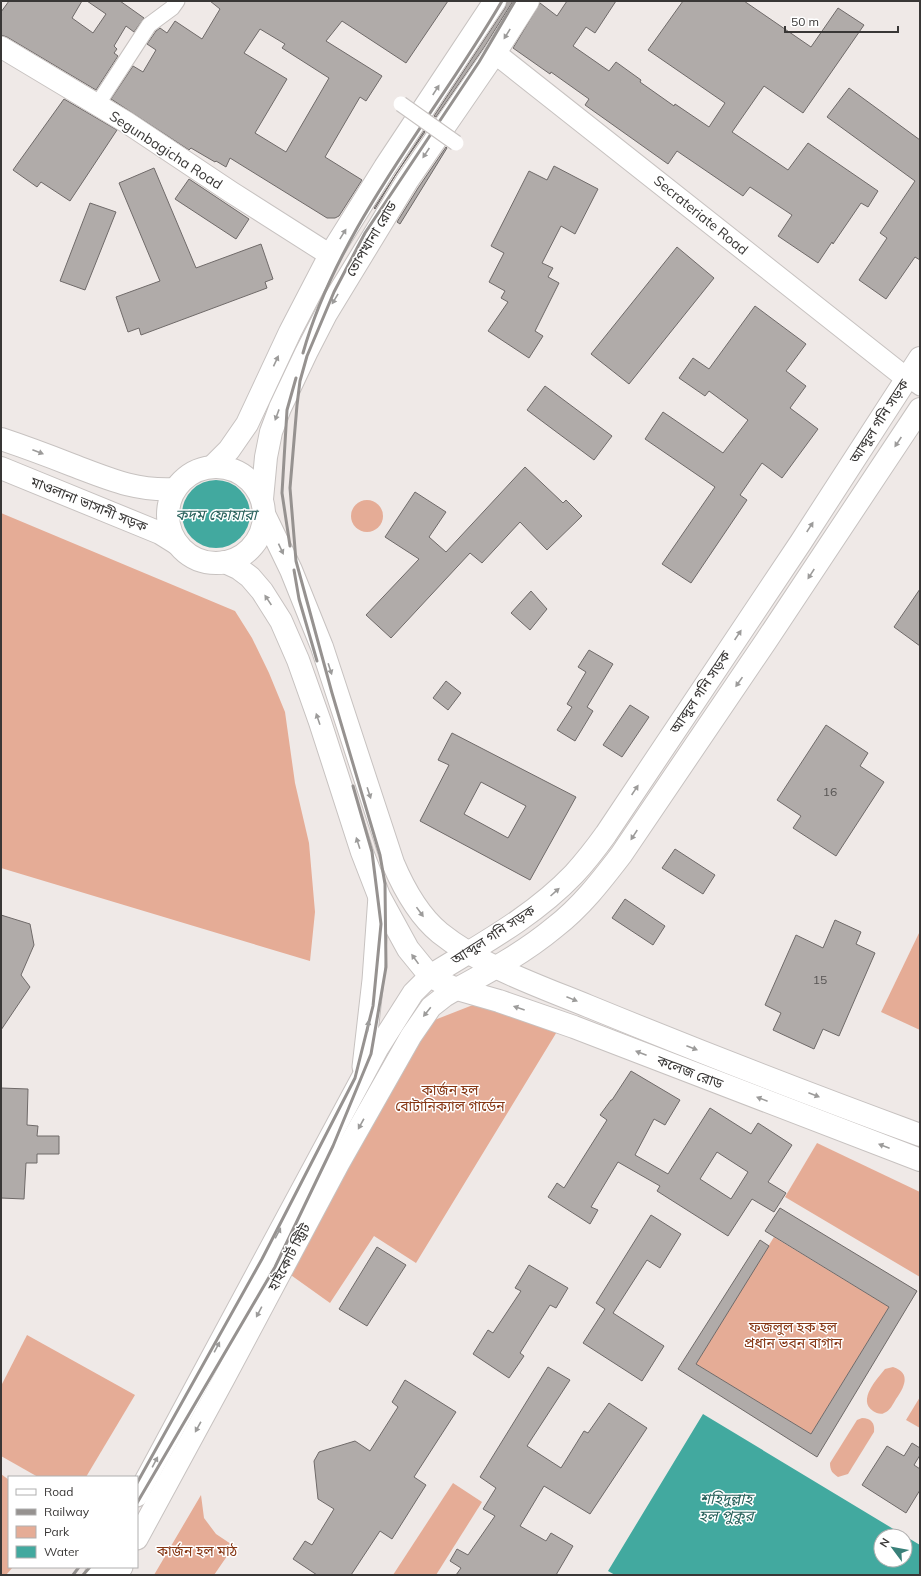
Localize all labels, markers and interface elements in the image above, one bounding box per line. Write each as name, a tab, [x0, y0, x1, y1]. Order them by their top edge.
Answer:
scale bar	[785, 8, 898, 34]
text: 50 m	[791, 14, 819, 29]
one-way arrow	[504, 28, 511, 40]
one-way arrow	[433, 84, 440, 95]
street label: Segunbagicha Road	[106, 107, 226, 193]
one-way arrow	[422, 147, 430, 158]
street label: Secrateriate Road	[650, 171, 752, 259]
street label: তোপখানা রোড	[342, 197, 401, 280]
one-way arrow	[340, 228, 347, 240]
one-way arrow	[332, 293, 339, 305]
one-way arrow	[273, 356, 279, 367]
street label: আব্দুল গনি সড়ক	[845, 375, 913, 467]
one-way arrow	[274, 409, 280, 421]
one-way arrow	[895, 436, 902, 448]
one-way arrow	[32, 450, 44, 456]
street label: মাওলানা ভাসানী সড়ক	[27, 472, 151, 536]
water label: কদম ফোয়ারা	[175, 505, 260, 524]
one-way arrow	[806, 522, 814, 532]
one-way arrow	[278, 543, 284, 555]
one-way arrow	[807, 569, 815, 579]
one-way arrow	[264, 595, 272, 605]
one-way arrow	[734, 630, 742, 641]
street label: আব্দুল গনি সড়ক	[665, 646, 735, 738]
one-way arrow	[327, 664, 333, 676]
one-way arrow	[735, 676, 743, 687]
one-way arrow	[315, 713, 321, 725]
one-way arrow	[631, 784, 638, 796]
house number: 16	[823, 784, 837, 799]
one-way arrow	[366, 788, 372, 800]
one-way arrow	[630, 830, 638, 841]
one-way arrow	[355, 836, 361, 848]
one-way arrow	[550, 887, 560, 897]
street label: আব্দুল গনি সড়ক	[447, 901, 539, 969]
one-way arrow	[416, 907, 424, 917]
one-way arrow	[411, 954, 419, 964]
house number: 15	[813, 972, 827, 987]
one-way arrow	[566, 997, 578, 1003]
one-way arrow	[512, 1005, 524, 1011]
one-way arrow	[423, 1007, 432, 1018]
one-way arrow	[365, 1020, 371, 1033]
one-way arrow	[687, 1045, 699, 1051]
one-way arrow	[634, 1049, 646, 1055]
street label: কলেজ রোড	[653, 1051, 727, 1093]
park label: কার্জন হল বোটানিক্যাল গার্ডেন	[395, 1081, 505, 1115]
one-way arrow	[808, 1092, 820, 1098]
one-way arrow	[756, 1096, 768, 1102]
one-way arrow	[357, 1118, 364, 1130]
one-way arrow	[877, 1143, 889, 1149]
street label: হাইকোর্ট স্ট্রিট	[263, 1220, 314, 1295]
one-way arrow	[275, 1227, 282, 1238]
one-way arrow	[256, 1307, 262, 1318]
park label: ফজলুল হক হল প্রধান ভবন বাগান	[744, 1318, 843, 1352]
one-way arrow	[214, 1341, 220, 1353]
one-way arrow	[195, 1421, 201, 1433]
one-way arrow	[152, 1456, 159, 1467]
legend	[8, 1476, 138, 1568]
text: Road	[44, 1484, 73, 1499]
water label: শহিদুল্লাহ হল পুকুর	[699, 1489, 756, 1525]
text: Railway	[44, 1504, 90, 1519]
text: Park	[44, 1524, 70, 1539]
north arrow	[873, 1528, 913, 1568]
text: N	[876, 1535, 893, 1550]
park label: কার্জন হল মাঠ	[156, 1542, 238, 1560]
text: Water	[44, 1544, 80, 1559]

